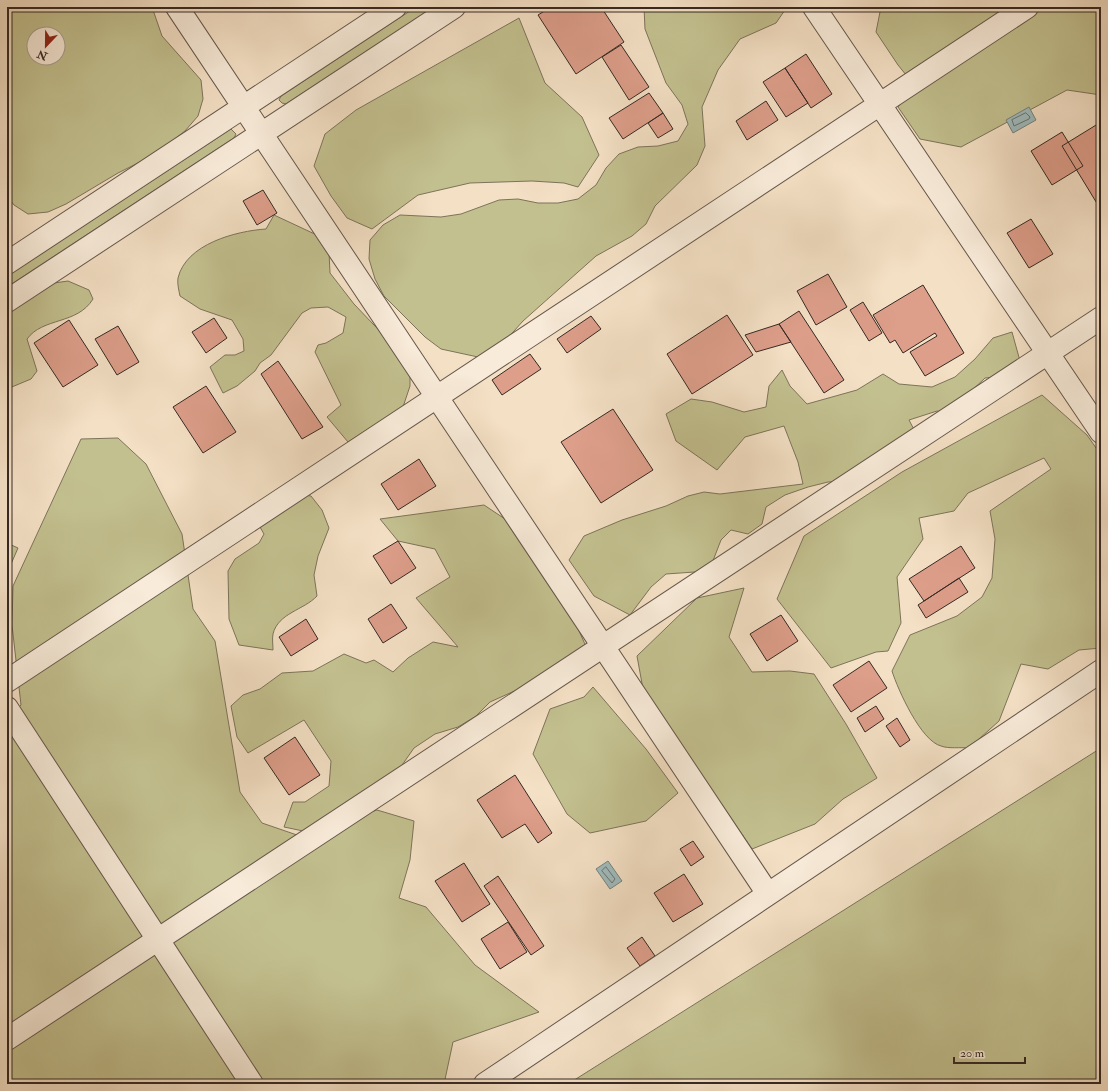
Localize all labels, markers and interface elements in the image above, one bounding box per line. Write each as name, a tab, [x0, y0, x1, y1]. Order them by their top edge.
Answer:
north arrow	[26, 26, 66, 66]
text: N	[34, 47, 50, 63]
scale bar	[954, 1039, 1025, 1065]
text: 20 m	[960, 1046, 985, 1061]

